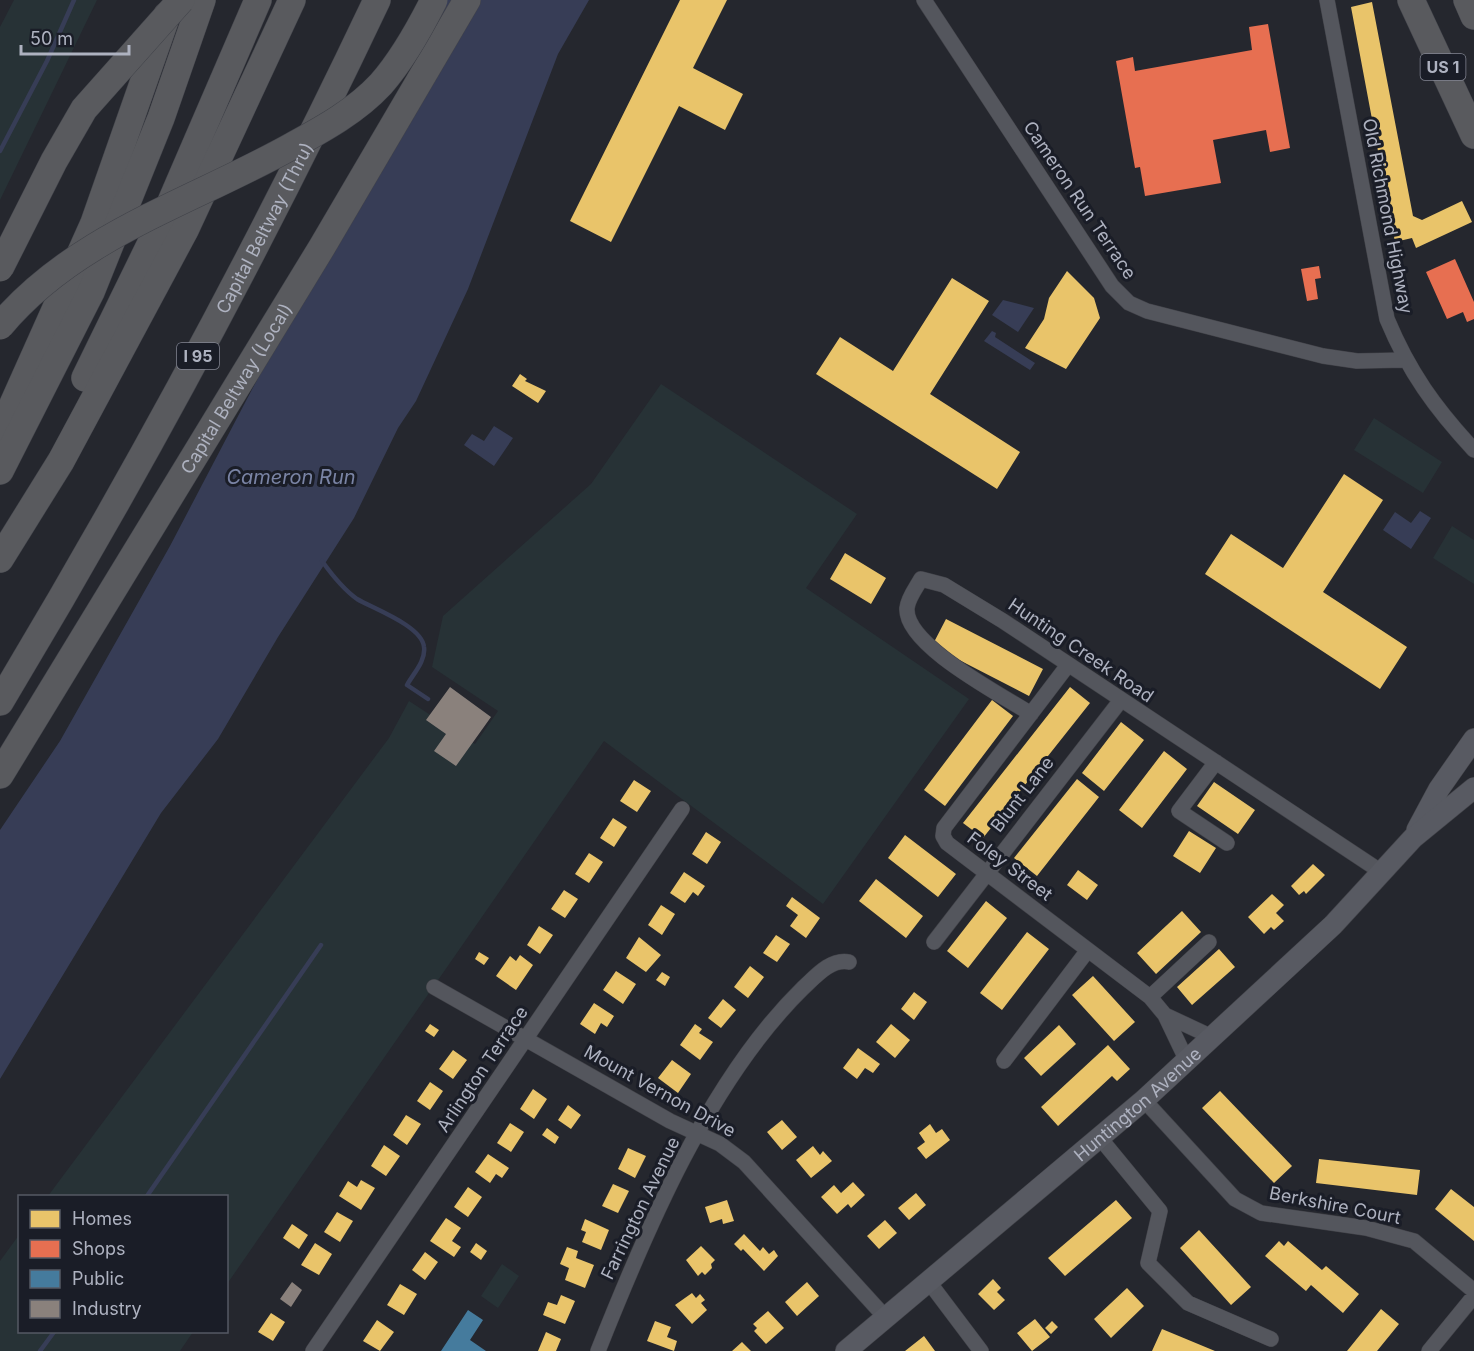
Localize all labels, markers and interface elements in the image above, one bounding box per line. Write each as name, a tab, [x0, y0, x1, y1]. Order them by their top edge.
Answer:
scale bar	[21, 18, 129, 56]
text: 50 m	[30, 28, 73, 49]
road number: US 1	[1420, 54, 1466, 80]
street label: Cameron Run Terrace	[1019, 117, 1141, 283]
street label: Old Richmond Highway	[1359, 117, 1417, 315]
street label: Capital Beltway (Thru)	[211, 139, 317, 317]
street label: Capital Beltway (Local)	[176, 299, 296, 477]
road number: I 95	[177, 343, 219, 369]
water label: Cameron Run	[226, 465, 356, 489]
street label: Hunting Creek Road	[1004, 594, 1158, 706]
street label: Blunt Lane	[986, 752, 1058, 836]
street label: Foley Street	[963, 827, 1057, 905]
street label: Arlington Terrace	[432, 1002, 532, 1136]
street label: Mount Vernon Drive	[581, 1041, 739, 1141]
street label: Huntington Avenue	[1069, 1042, 1205, 1165]
street label: Farrington Avenue	[596, 1133, 684, 1283]
street label: Berkshire Court	[1268, 1182, 1403, 1228]
legend	[18, 1195, 228, 1333]
text: Homes	[72, 1208, 132, 1229]
text: Shops	[72, 1238, 126, 1259]
text: Public	[72, 1268, 124, 1289]
text: Industry	[72, 1298, 142, 1319]

